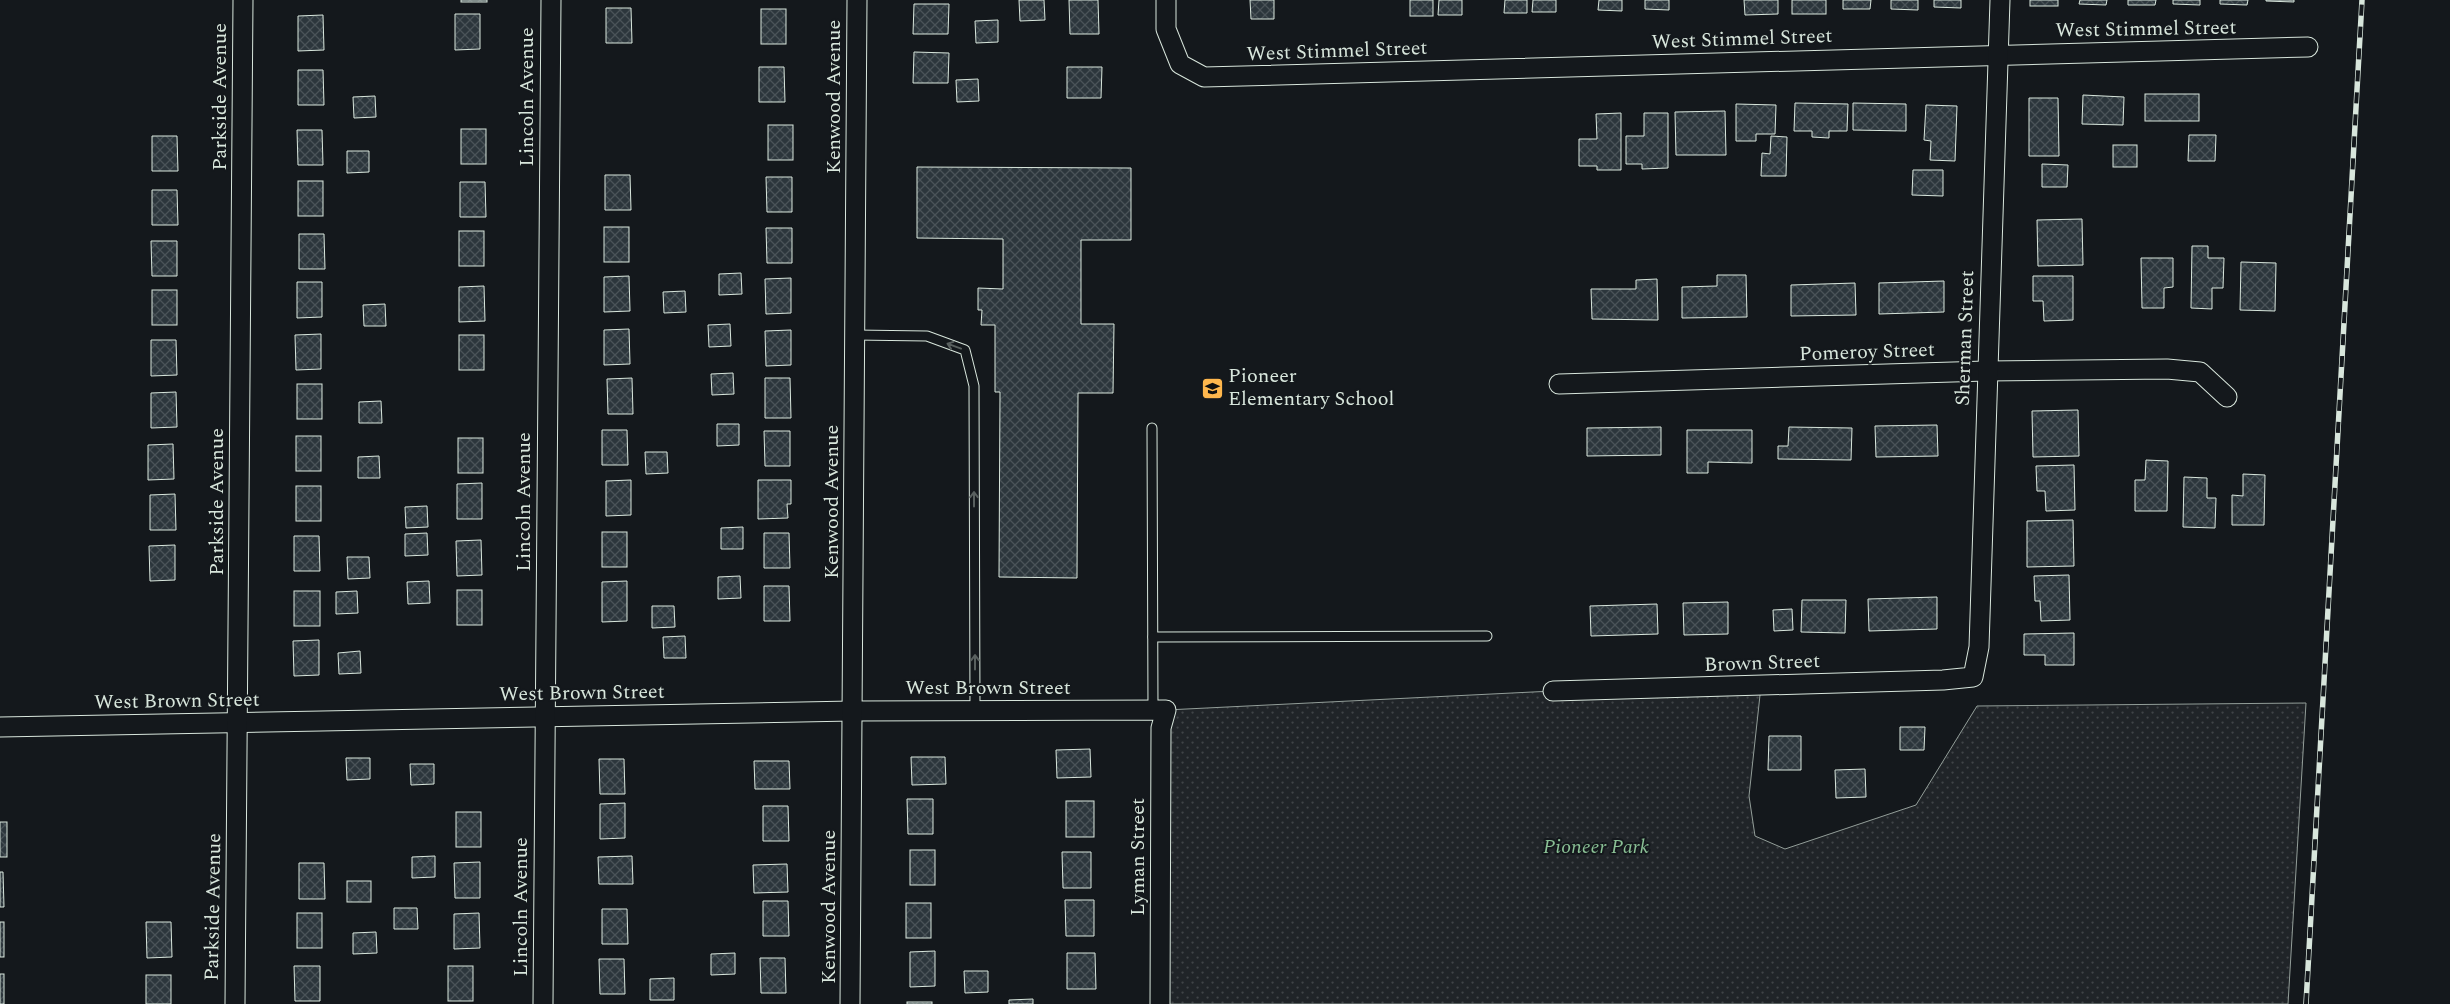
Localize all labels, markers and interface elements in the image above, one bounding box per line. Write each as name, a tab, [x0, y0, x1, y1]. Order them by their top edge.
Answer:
street label: West Stimmel Street	[2055, 12, 2237, 46]
street label: Kenwood Avenue	[819, 20, 849, 174]
street label: West Stimmel Street	[1651, 21, 1833, 57]
street label: Parkside Avenue	[205, 23, 235, 171]
street label: Lincoln Avenue	[512, 27, 542, 167]
street label: West Stimmel Street	[1246, 33, 1428, 69]
street label: Sherman Street	[1948, 270, 1982, 406]
street label: Pomeroy Street	[1799, 335, 1935, 369]
one-way arrow	[947, 341, 962, 350]
place label: Pioneer Elementary School	[1228, 361, 1394, 414]
school or university icon: Pioneer Elementary School	[1200, 376, 1224, 400]
street label: Kenwood Avenue	[817, 425, 847, 579]
street label: Parkside Avenue	[202, 428, 232, 576]
street label: Lincoln Avenue	[509, 432, 539, 572]
one-way arrow	[970, 492, 979, 508]
street label: Brown Street	[1703, 646, 1821, 680]
one-way arrow	[970, 654, 980, 670]
street label: West Brown Street	[905, 673, 1071, 703]
street label: West Brown Street	[499, 677, 665, 709]
street label: West Brown Street	[94, 685, 260, 717]
street label: Lyman Street	[1123, 798, 1153, 916]
street label: Kenwood Avenue	[814, 830, 844, 984]
park label: Pioneer Park	[1543, 832, 1650, 862]
street label: Parkside Avenue	[197, 833, 229, 981]
street label: Lincoln Avenue	[506, 837, 536, 977]

